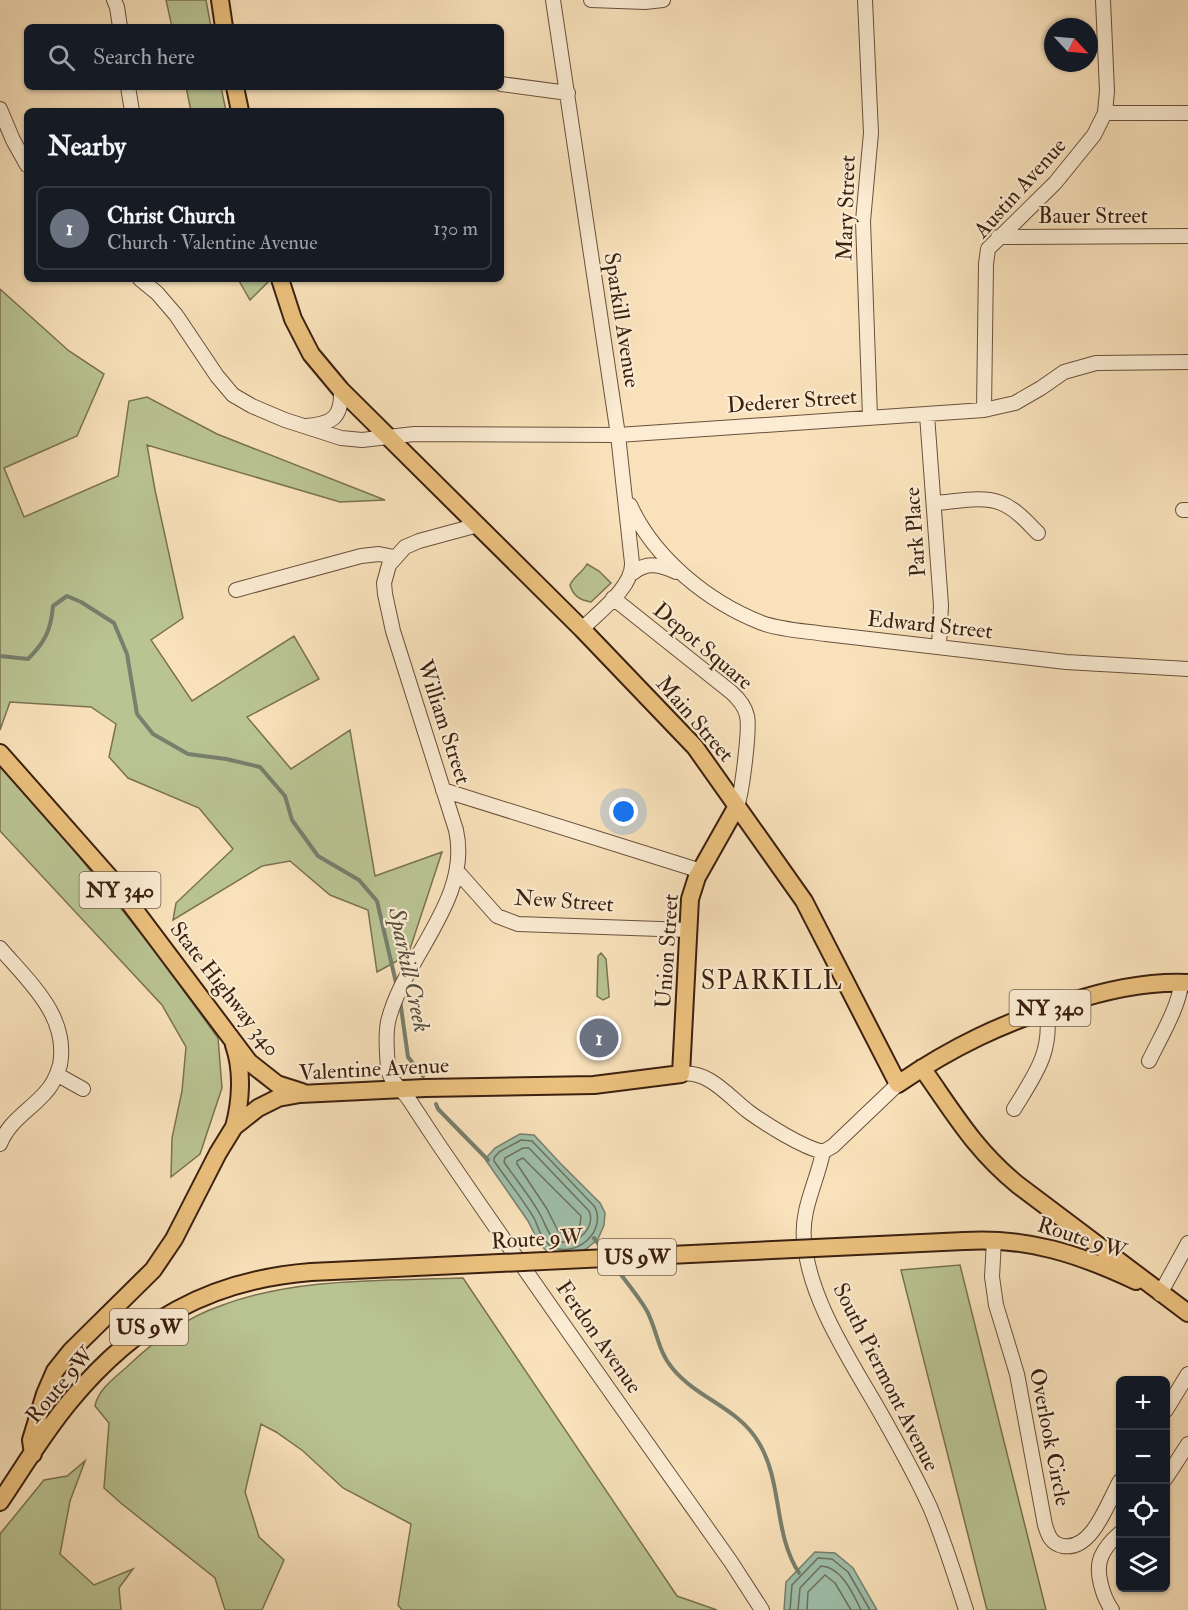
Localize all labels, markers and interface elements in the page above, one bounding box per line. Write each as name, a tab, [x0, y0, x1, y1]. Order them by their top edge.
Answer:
north arrow	[1044, 18, 1098, 72]
search box	[24, 24, 504, 90]
icon: search	[45, 41, 78, 74]
text: Search here	[93, 43, 195, 71]
text: Nearby	[48, 131, 126, 163]
street label: Austin Avenue	[967, 132, 1072, 245]
street label: Mary Street	[830, 155, 862, 261]
text: Christ Church	[107, 202, 235, 230]
street label: Bauer Street	[1038, 202, 1148, 230]
text: 1	[66, 216, 73, 241]
text: 130 m	[433, 216, 478, 241]
text: Church · Valentine Avenue	[107, 230, 318, 255]
street label: Sparkill Avenue	[597, 250, 647, 390]
street label: Dederer Street	[726, 382, 858, 420]
street label: Park Place	[898, 486, 932, 578]
street label: Depot Square	[647, 596, 759, 697]
street label: Edward Street	[866, 605, 994, 645]
street label: William Street	[410, 655, 477, 788]
street label: Main Street	[650, 670, 740, 768]
your location	[609, 797, 638, 826]
road number: NY 340	[80, 872, 160, 908]
street label: New Street	[513, 884, 615, 918]
street label: Union Street	[649, 893, 685, 1009]
water label: Sparkill Creek	[380, 904, 437, 1035]
street label: State Highway 340	[164, 916, 286, 1062]
district label: SPARKILL	[701, 965, 843, 997]
road number: NY 340	[1010, 990, 1090, 1026]
pin: 1	[580, 1016, 618, 1060]
street label: Valentine Avenue	[298, 1051, 450, 1087]
street label: Route 9W	[1034, 1210, 1132, 1266]
street label: Route 9W	[490, 1223, 585, 1255]
road number: US 9W	[598, 1239, 676, 1275]
street label: Ferdon Avenue	[550, 1275, 648, 1399]
street label: South Piermont Avenue	[826, 1278, 946, 1476]
road number: US 9W	[110, 1309, 188, 1345]
street label: Route 9W	[20, 1340, 101, 1429]
street label: Overlook Circle	[1023, 1366, 1077, 1508]
map controls	[1116, 1376, 1170, 1592]
button: +	[1116, 1376, 1170, 1430]
button: −	[1116, 1430, 1170, 1484]
button: locate	[1116, 1484, 1170, 1538]
button: layers	[1116, 1538, 1170, 1592]

